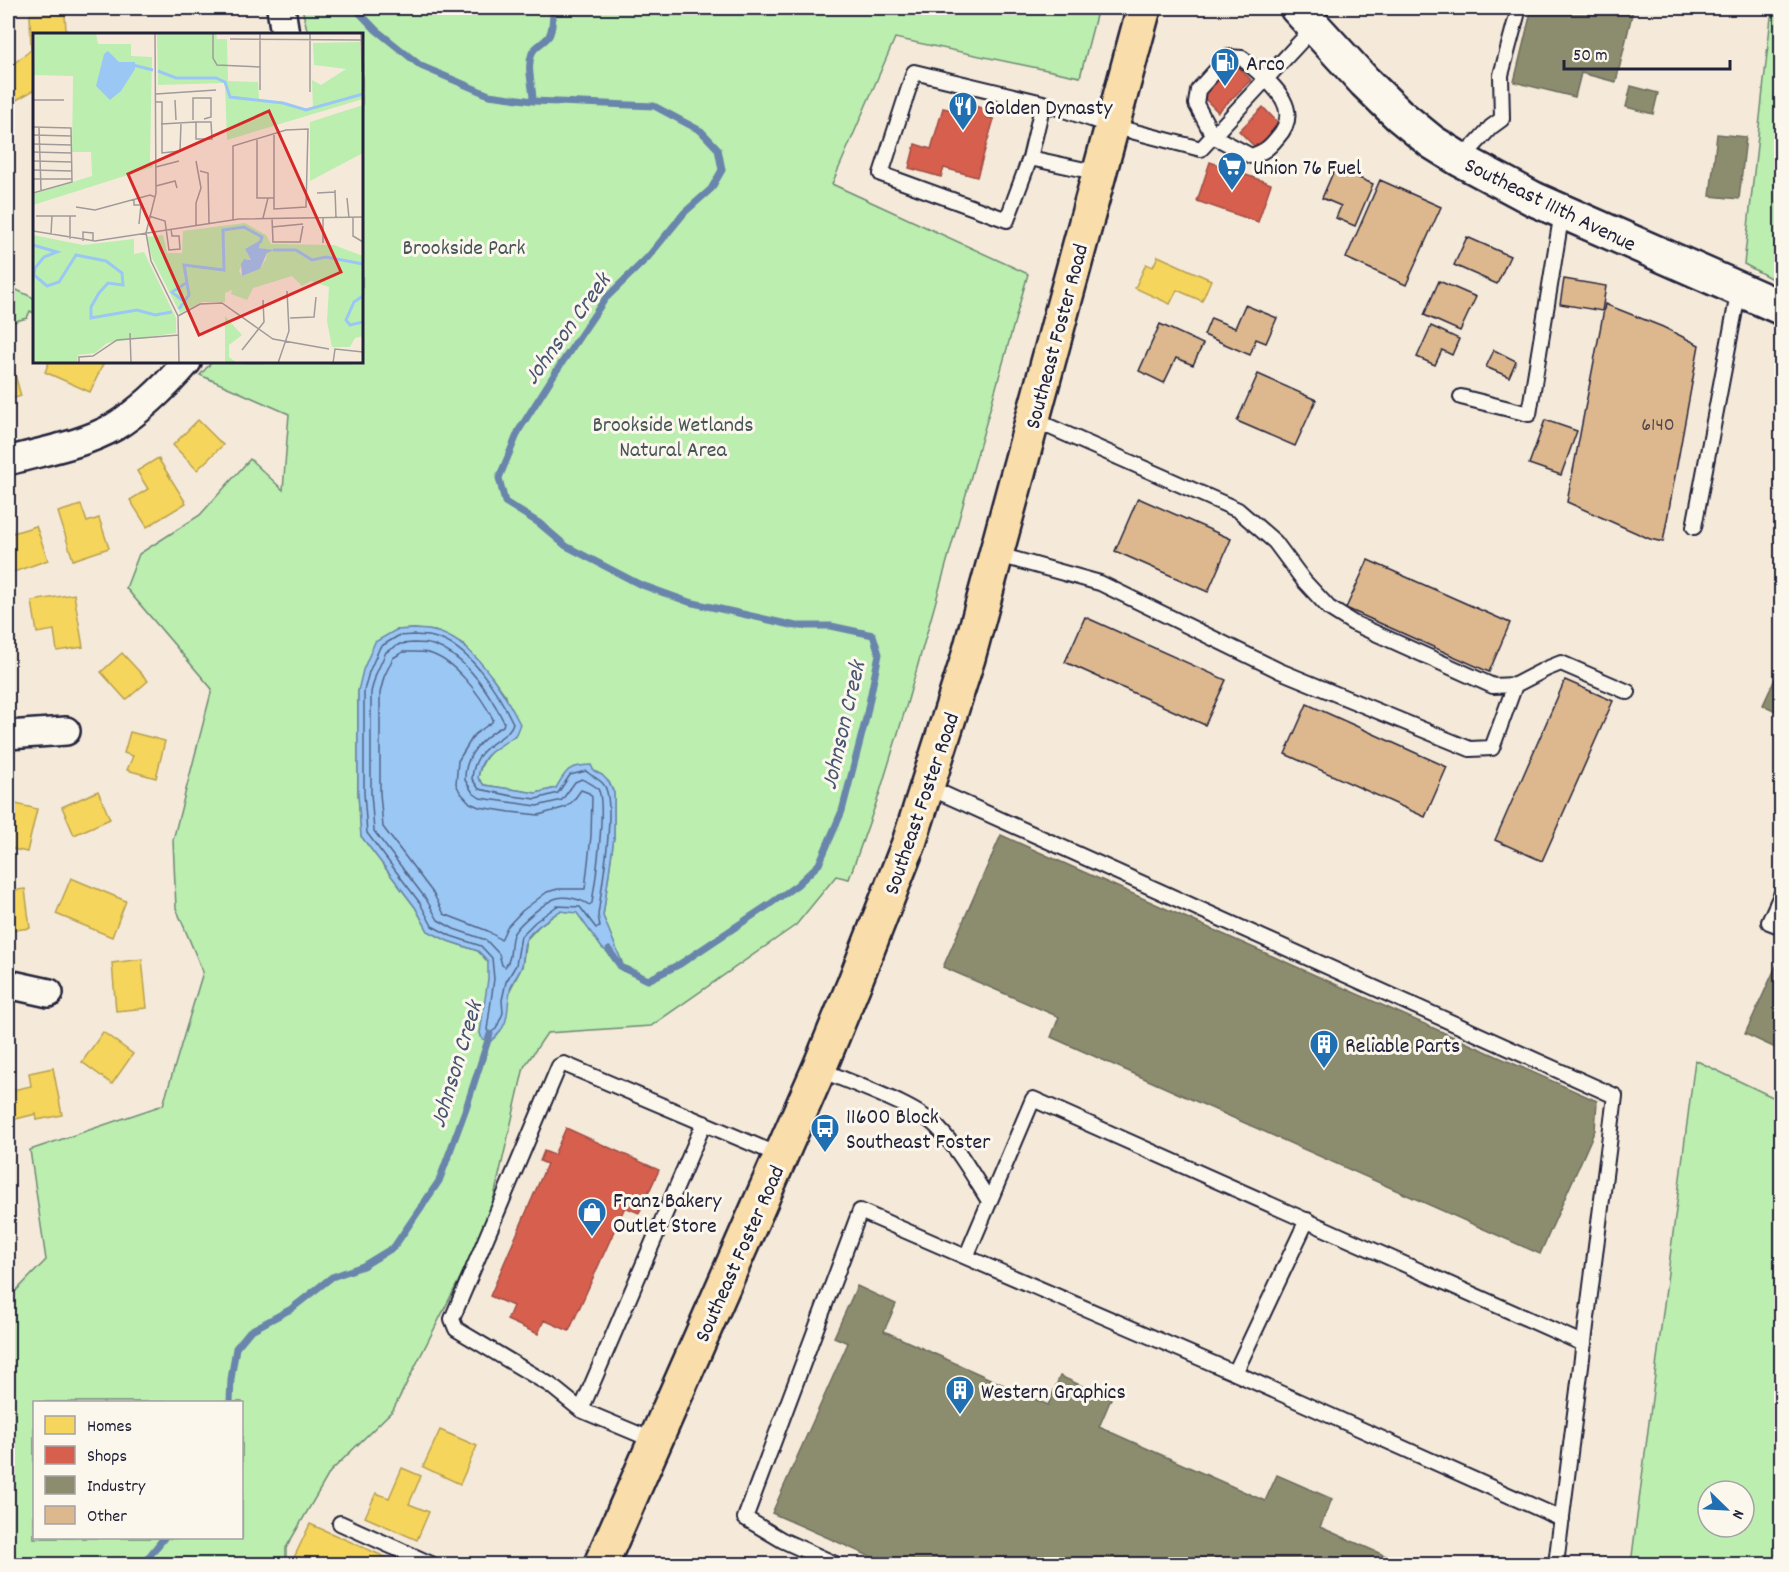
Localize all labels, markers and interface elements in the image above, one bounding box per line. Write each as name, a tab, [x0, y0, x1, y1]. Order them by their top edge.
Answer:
inset map	[33, 33, 363, 363]
scale bar	[1564, 33, 1730, 71]
text: 50 m	[1573, 44, 1608, 69]
fuel station icon: Arco	[1209, 46, 1241, 88]
place label: Arco	[1246, 50, 1285, 81]
restaurant icon: Golden Dynasty	[947, 90, 979, 132]
place label: Golden Dynasty	[984, 94, 1113, 125]
supermarket icon: Union 76 Fuel	[1216, 150, 1248, 192]
street label: Southeast 111th Avenue	[1458, 151, 1641, 261]
place label: Union 76 Fuel	[1253, 154, 1361, 185]
park label: Brookside Park	[402, 234, 526, 265]
street label: Southeast Foster Road	[1019, 241, 1098, 433]
water label: Johnson Creek	[516, 265, 622, 393]
park label: Brookside Wetlands Natural Area	[592, 411, 754, 467]
house number: 6140	[1641, 412, 1675, 440]
water label: Johnson Creek	[814, 656, 877, 793]
street label: Southeast Foster Road	[878, 709, 969, 899]
water label: Johnson Creek	[423, 995, 494, 1132]
building icon: Reliable Parts	[1308, 1028, 1340, 1070]
place label: Reliable Parts	[1345, 1032, 1460, 1063]
place label: 11600 Block Southeast Foster	[846, 1103, 991, 1159]
bus stop icon: 11600 Block Southeast Foster	[809, 1112, 841, 1154]
street label: Southeast Foster Road	[688, 1161, 794, 1348]
place label: Franz Bakery Outlet Store	[613, 1187, 722, 1243]
shop icon: Franz Bakery Outlet Store	[576, 1196, 608, 1238]
building icon: Western Graphics	[944, 1374, 976, 1416]
place label: Western Graphics	[981, 1378, 1126, 1409]
legend	[33, 1401, 243, 1539]
text: Homes	[87, 1415, 132, 1440]
text: Shops	[87, 1445, 127, 1470]
text: Industry	[87, 1475, 146, 1500]
north arrow	[1696, 1479, 1756, 1539]
text: Other	[87, 1505, 127, 1530]
text: N	[1725, 1506, 1750, 1522]

